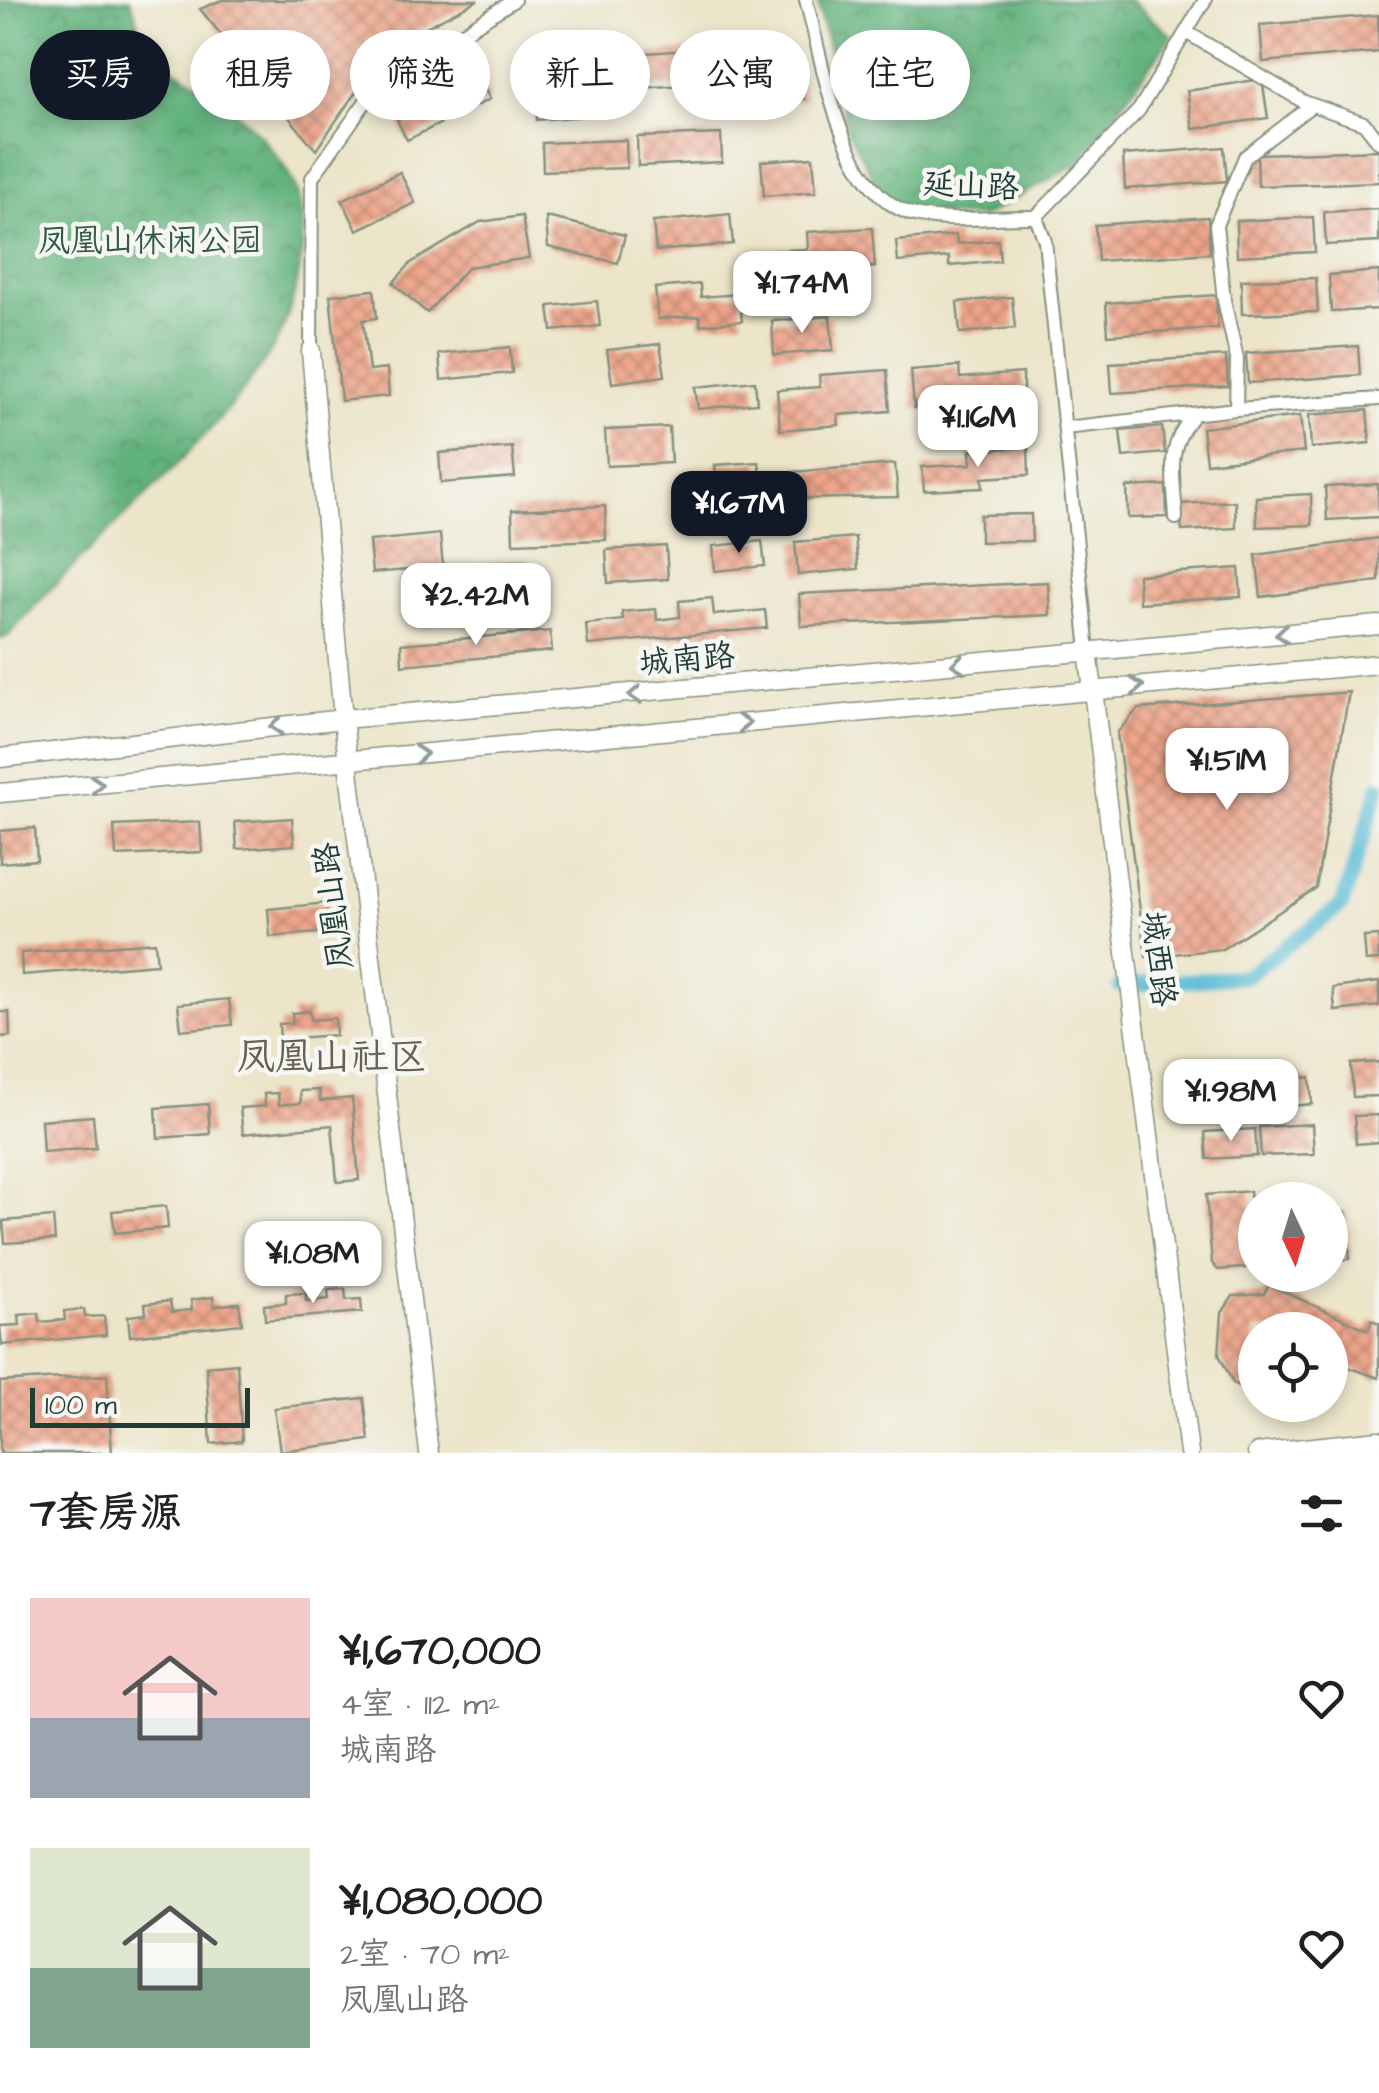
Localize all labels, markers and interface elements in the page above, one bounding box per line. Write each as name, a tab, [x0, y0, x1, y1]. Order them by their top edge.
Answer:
chip: 买房	[30, 30, 170, 120]
chip: 租房	[190, 30, 330, 120]
chip: 筛选	[350, 30, 490, 120]
chip: 新上	[510, 30, 650, 120]
chip: 公寓	[670, 30, 810, 120]
chip: 住宅	[830, 30, 970, 120]
street label: 延山路	[922, 161, 1020, 211]
park label: 凤凰山休闲公园	[38, 219, 262, 264]
pin: ¥1.74M	[721, 251, 883, 336]
text: ¥1.74M	[755, 261, 849, 306]
pin: ¥1.16M	[897, 385, 1059, 470]
text: ¥1.16M	[940, 395, 1016, 440]
pin: ¥1.67M	[658, 471, 820, 556]
text: ¥1.67M	[693, 481, 785, 526]
pin: ¥2.42M	[395, 563, 557, 648]
text: ¥2.42M	[423, 573, 529, 618]
one-way arrow	[1273, 622, 1289, 644]
street label: 城南路	[637, 633, 737, 687]
one-way arrow	[950, 652, 966, 674]
one-way arrow	[1130, 675, 1146, 697]
one-way arrow	[626, 683, 642, 705]
one-way arrow	[737, 713, 753, 734]
one-way arrow	[268, 715, 284, 737]
pin: ¥1.51M	[1146, 728, 1308, 813]
text: ¥1.51M	[1188, 738, 1266, 783]
one-way arrow	[413, 743, 429, 765]
one-way arrow	[90, 773, 106, 795]
street label: 凤凰山路	[304, 840, 364, 972]
street label: 城西路	[1130, 909, 1186, 1009]
district label: 凤凰山社区	[237, 1032, 427, 1084]
pin: ¥1.98M	[1150, 1059, 1312, 1144]
text: ¥1.98M	[1185, 1069, 1277, 1114]
north arrow	[1238, 1182, 1348, 1292]
map controls	[1238, 1182, 1348, 1422]
pin: ¥1.08M	[232, 1221, 394, 1306]
text: ¥1.08M	[266, 1231, 360, 1276]
button: locate	[1238, 1312, 1348, 1422]
scale bar	[30, 1383, 250, 1428]
text: 100 m	[45, 1386, 117, 1425]
text: 7套房源	[30, 1485, 182, 1543]
icon: filters	[1294, 1486, 1349, 1541]
text: ¥1,670,000	[340, 1623, 541, 1681]
icon: home	[110, 1638, 230, 1758]
icon: heart	[1294, 1671, 1349, 1726]
text: 4室 · 112 m²	[340, 1682, 500, 1727]
text: 城南路	[340, 1728, 436, 1773]
text: ¥1,080,000	[340, 1873, 542, 1931]
icon: home	[110, 1888, 230, 2008]
icon: heart	[1294, 1921, 1349, 1976]
text: 2室 · 70 m²	[340, 1932, 510, 1977]
text: 凤凰山路	[340, 1978, 468, 2023]

